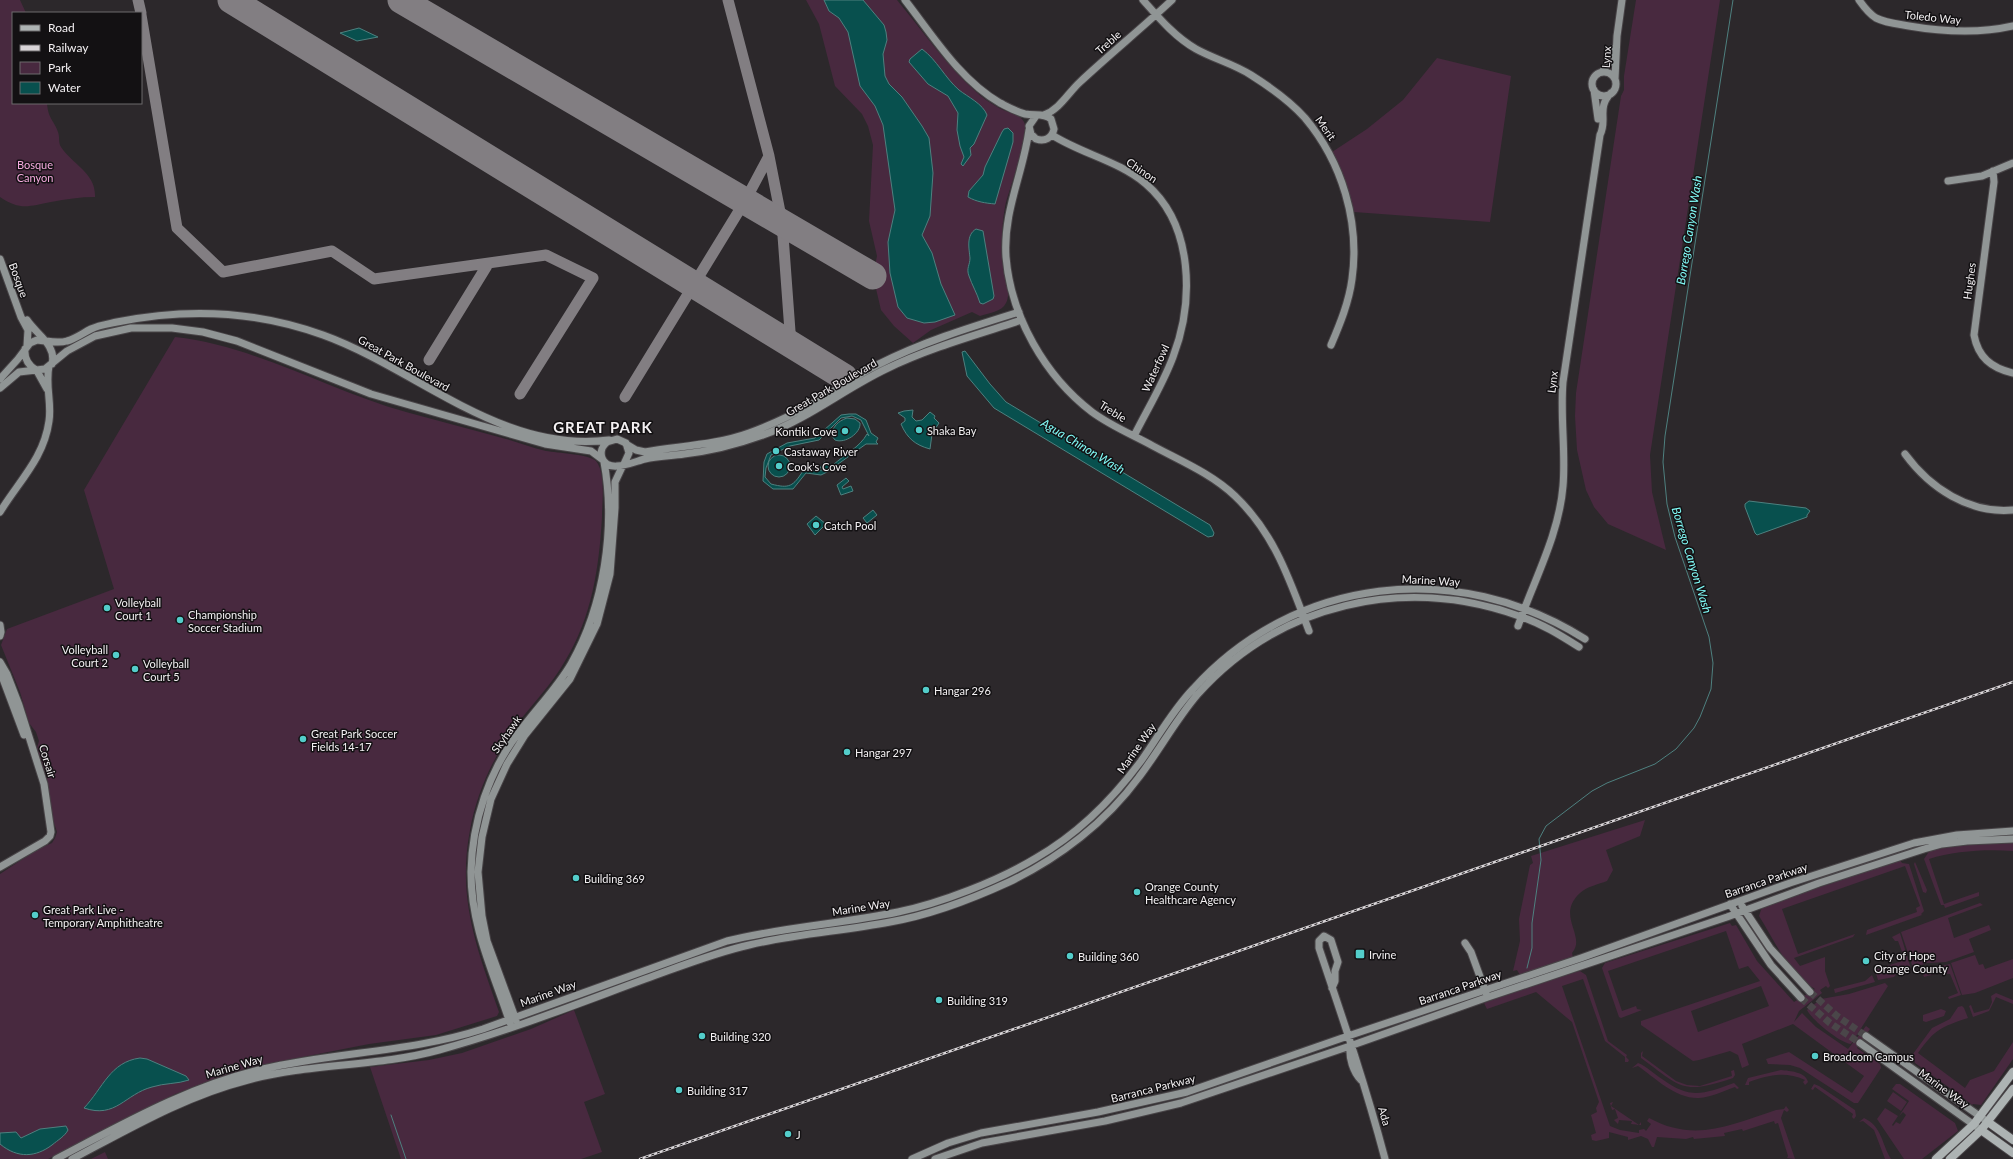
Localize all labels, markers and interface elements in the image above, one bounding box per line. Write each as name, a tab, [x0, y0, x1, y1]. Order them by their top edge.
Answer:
street label: Toledo Way	[1904, 8, 1962, 26]
legend	[12, 12, 142, 104]
text: Road	[48, 20, 75, 35]
street label: Treble	[1093, 27, 1123, 57]
text: Railway	[48, 40, 89, 55]
street label: Lynx	[1599, 45, 1613, 68]
text: Park	[48, 60, 72, 75]
text: Water	[48, 80, 81, 95]
street label: Merit	[1313, 113, 1339, 143]
street label: Chinon	[1124, 155, 1160, 185]
park label: Bosque Canyon	[17, 158, 53, 184]
water label: Borrego Canyon Wash	[1673, 174, 1705, 286]
street label: Bosque	[7, 261, 31, 299]
street label: Hughes	[1960, 262, 1978, 300]
street label: Great Park Boulevard	[356, 332, 452, 394]
street label: Waterfowl	[1139, 342, 1171, 394]
street label: Great Park Boulevard	[783, 356, 879, 418]
street label: Lynx	[1544, 370, 1560, 394]
street label: Treble	[1097, 398, 1129, 424]
water label: Agua Chinon Wash	[1038, 415, 1128, 477]
district label: GREAT PARK	[553, 418, 653, 436]
place label: Shaka Bay	[927, 424, 977, 437]
place label: Kontiki Cove	[775, 425, 837, 438]
marker: Shaka Bay	[914, 425, 924, 435]
marker: Kontiki Cove	[840, 426, 850, 436]
place label: Castaway River	[784, 445, 858, 458]
marker: Castaway River	[771, 446, 781, 456]
place label: Cook's Cove	[787, 460, 847, 473]
marker: Cook's Cove	[774, 461, 784, 471]
water label: Borrego Canyon Wash	[1669, 505, 1715, 615]
place label: Catch Pool	[824, 519, 876, 532]
marker: Catch Pool	[811, 520, 821, 530]
street label: Marine Way	[1401, 572, 1461, 588]
place label: Volleyball Court 1	[115, 596, 161, 622]
marker: Volleyball Court 1	[102, 603, 112, 613]
place label: Championship Soccer Stadium	[188, 608, 262, 634]
marker: Championship Soccer Stadium	[175, 615, 185, 625]
place label: Volleyball Court 2	[62, 643, 108, 669]
marker: Volleyball Court 2	[111, 650, 121, 660]
place label: Volleyball Court 5	[143, 657, 189, 683]
marker: Volleyball Court 5	[130, 664, 140, 674]
place label: Hangar 296	[934, 684, 991, 697]
marker: Hangar 296	[921, 685, 931, 695]
street label: Skyhawk	[488, 712, 524, 755]
street label: Marine Way	[1114, 720, 1158, 776]
place label: Great Park Soccer Fields 14-17	[311, 727, 397, 753]
marker: Great Park Soccer Fields 14-17	[298, 734, 308, 744]
street label: Corsair	[37, 743, 59, 779]
place label: Hangar 297	[855, 746, 912, 759]
marker: Hangar 297	[842, 747, 852, 757]
street label: Barranca Parkway	[1723, 860, 1809, 900]
place label: Building 369	[584, 872, 645, 885]
marker: Building 369	[571, 873, 581, 883]
place label: Orange County Healthcare Agency	[1145, 880, 1236, 906]
marker: Orange County Healthcare Agency	[1132, 887, 1142, 897]
street label: Marine Way	[831, 896, 891, 918]
place label: Great Park Live - Temporary Amphitheatre	[43, 903, 163, 929]
marker: Great Park Live - Temporary Amphitheatre	[30, 910, 40, 920]
marker: Irvine	[1354, 948, 1366, 960]
place label: Irvine	[1369, 948, 1396, 961]
place label: City of Hope Orange County	[1874, 949, 1948, 975]
place label: Building 360	[1078, 950, 1140, 963]
marker: Building 360	[1065, 951, 1075, 961]
marker: City of Hope Orange County	[1861, 956, 1871, 966]
street label: Barranca Parkway	[1417, 967, 1503, 1007]
street label: Marine Way	[518, 977, 578, 1009]
place label: Building 319	[947, 994, 1008, 1007]
marker: Building 319	[934, 995, 944, 1005]
place label: Building 320	[710, 1030, 772, 1043]
marker: Building 320	[697, 1031, 707, 1041]
place label: Broadcom Campus	[1823, 1050, 1914, 1063]
marker: Broadcom Campus	[1810, 1051, 1820, 1061]
street label: Marine Way	[204, 1052, 264, 1080]
street label: Marine Way	[1916, 1066, 1972, 1111]
street label: Barranca Parkway	[1109, 1071, 1197, 1105]
place label: Building 317	[687, 1084, 748, 1097]
marker: Building 317	[674, 1085, 684, 1095]
street label: Ada	[1376, 1105, 1394, 1127]
place label: J	[796, 1128, 801, 1141]
marker: J	[783, 1129, 793, 1139]

